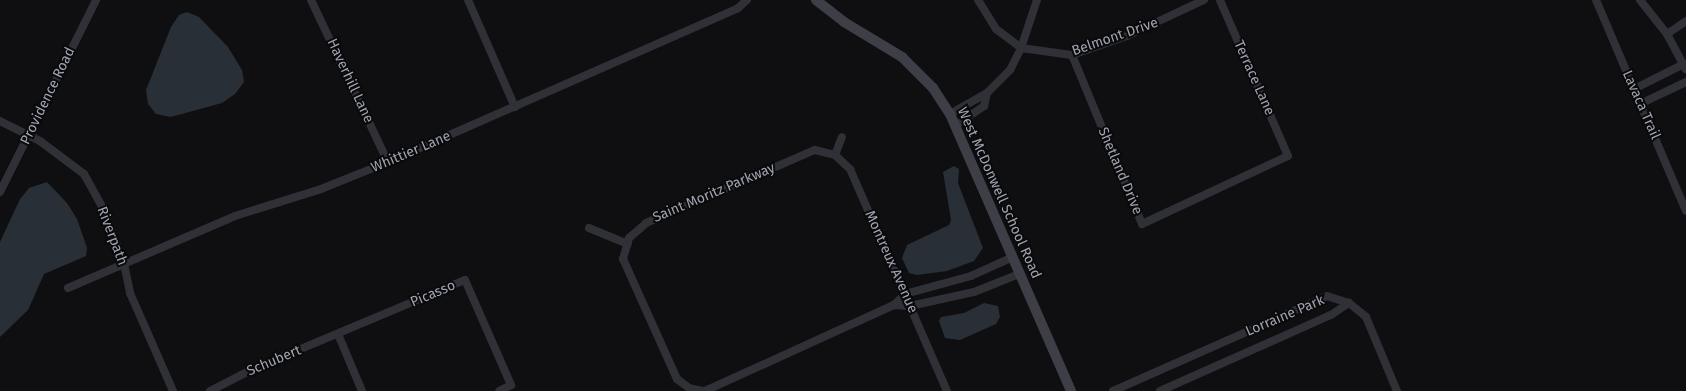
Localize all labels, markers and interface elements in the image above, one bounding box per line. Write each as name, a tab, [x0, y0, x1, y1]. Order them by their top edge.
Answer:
street label: Belmont Drive	[1070, 14, 1160, 60]
street label: Haverhill Lane	[323, 36, 377, 126]
street label: Terrace Lane	[1230, 38, 1278, 118]
street label: Providence Road	[17, 45, 79, 147]
street label: Lavaca Trail	[1618, 68, 1664, 142]
street label: West McDonwell School Road	[954, 105, 1044, 281]
street label: Shetland Drive	[1094, 125, 1146, 217]
street label: Whittier Lane	[369, 128, 453, 176]
street label: Saint Moritz Parkway	[650, 160, 778, 226]
street label: Riverpath	[93, 204, 131, 268]
street label: Montreux Avenue	[861, 208, 921, 316]
street label: Picasso	[408, 277, 458, 311]
street label: Lorraine Park	[1243, 292, 1327, 340]
street label: Schubert	[244, 342, 304, 380]

